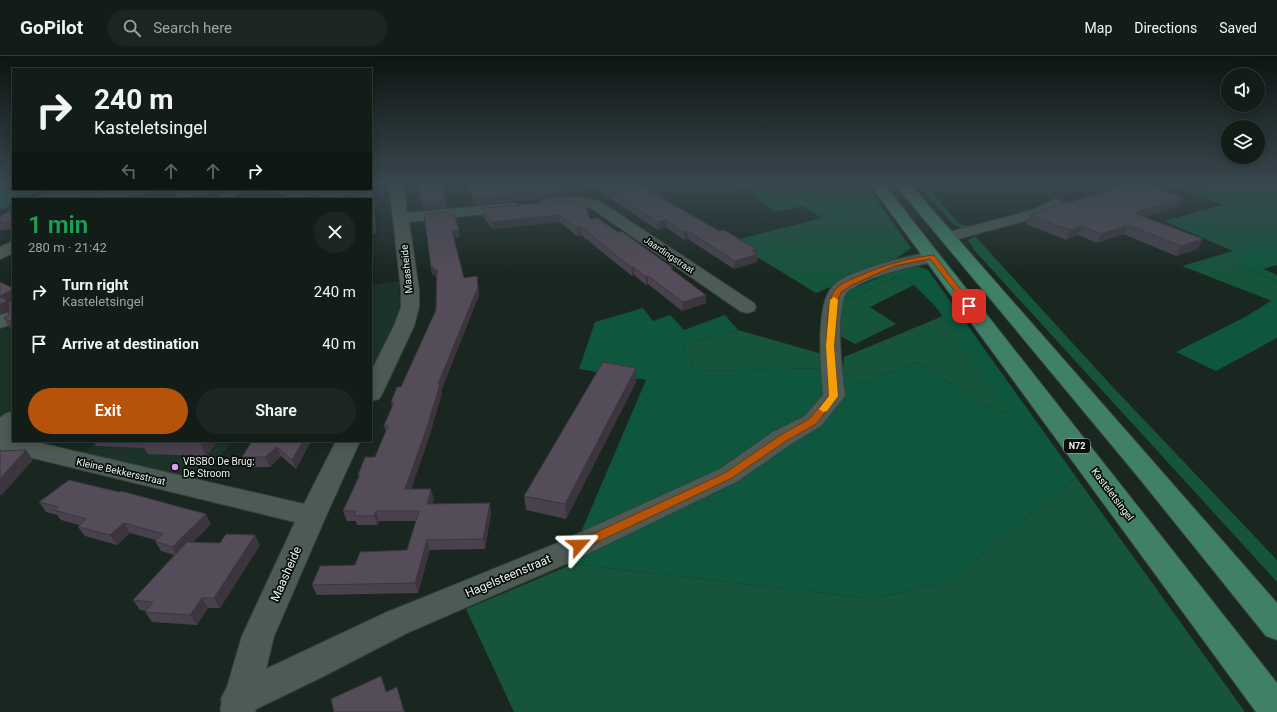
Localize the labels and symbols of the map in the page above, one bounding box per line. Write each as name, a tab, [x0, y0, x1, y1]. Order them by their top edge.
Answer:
street label: Jaardingstraat	[642, 235, 696, 275]
street label: Maasheide	[398, 244, 415, 294]
pin	[952, 289, 986, 323]
road number: N72	[1064, 439, 1090, 453]
street label: Kleine Bekkersstraat	[75, 456, 166, 487]
place label: VBSBO De Brug: De Stroom	[183, 456, 255, 479]
marker: VBSBO De Brug: De Stroom	[170, 462, 180, 472]
street label: Kasteletsingel	[1089, 466, 1136, 523]
position arrow	[558, 524, 600, 566]
street label: Maasheide	[268, 544, 304, 604]
street label: Hagelsteenstraat	[463, 552, 553, 600]

